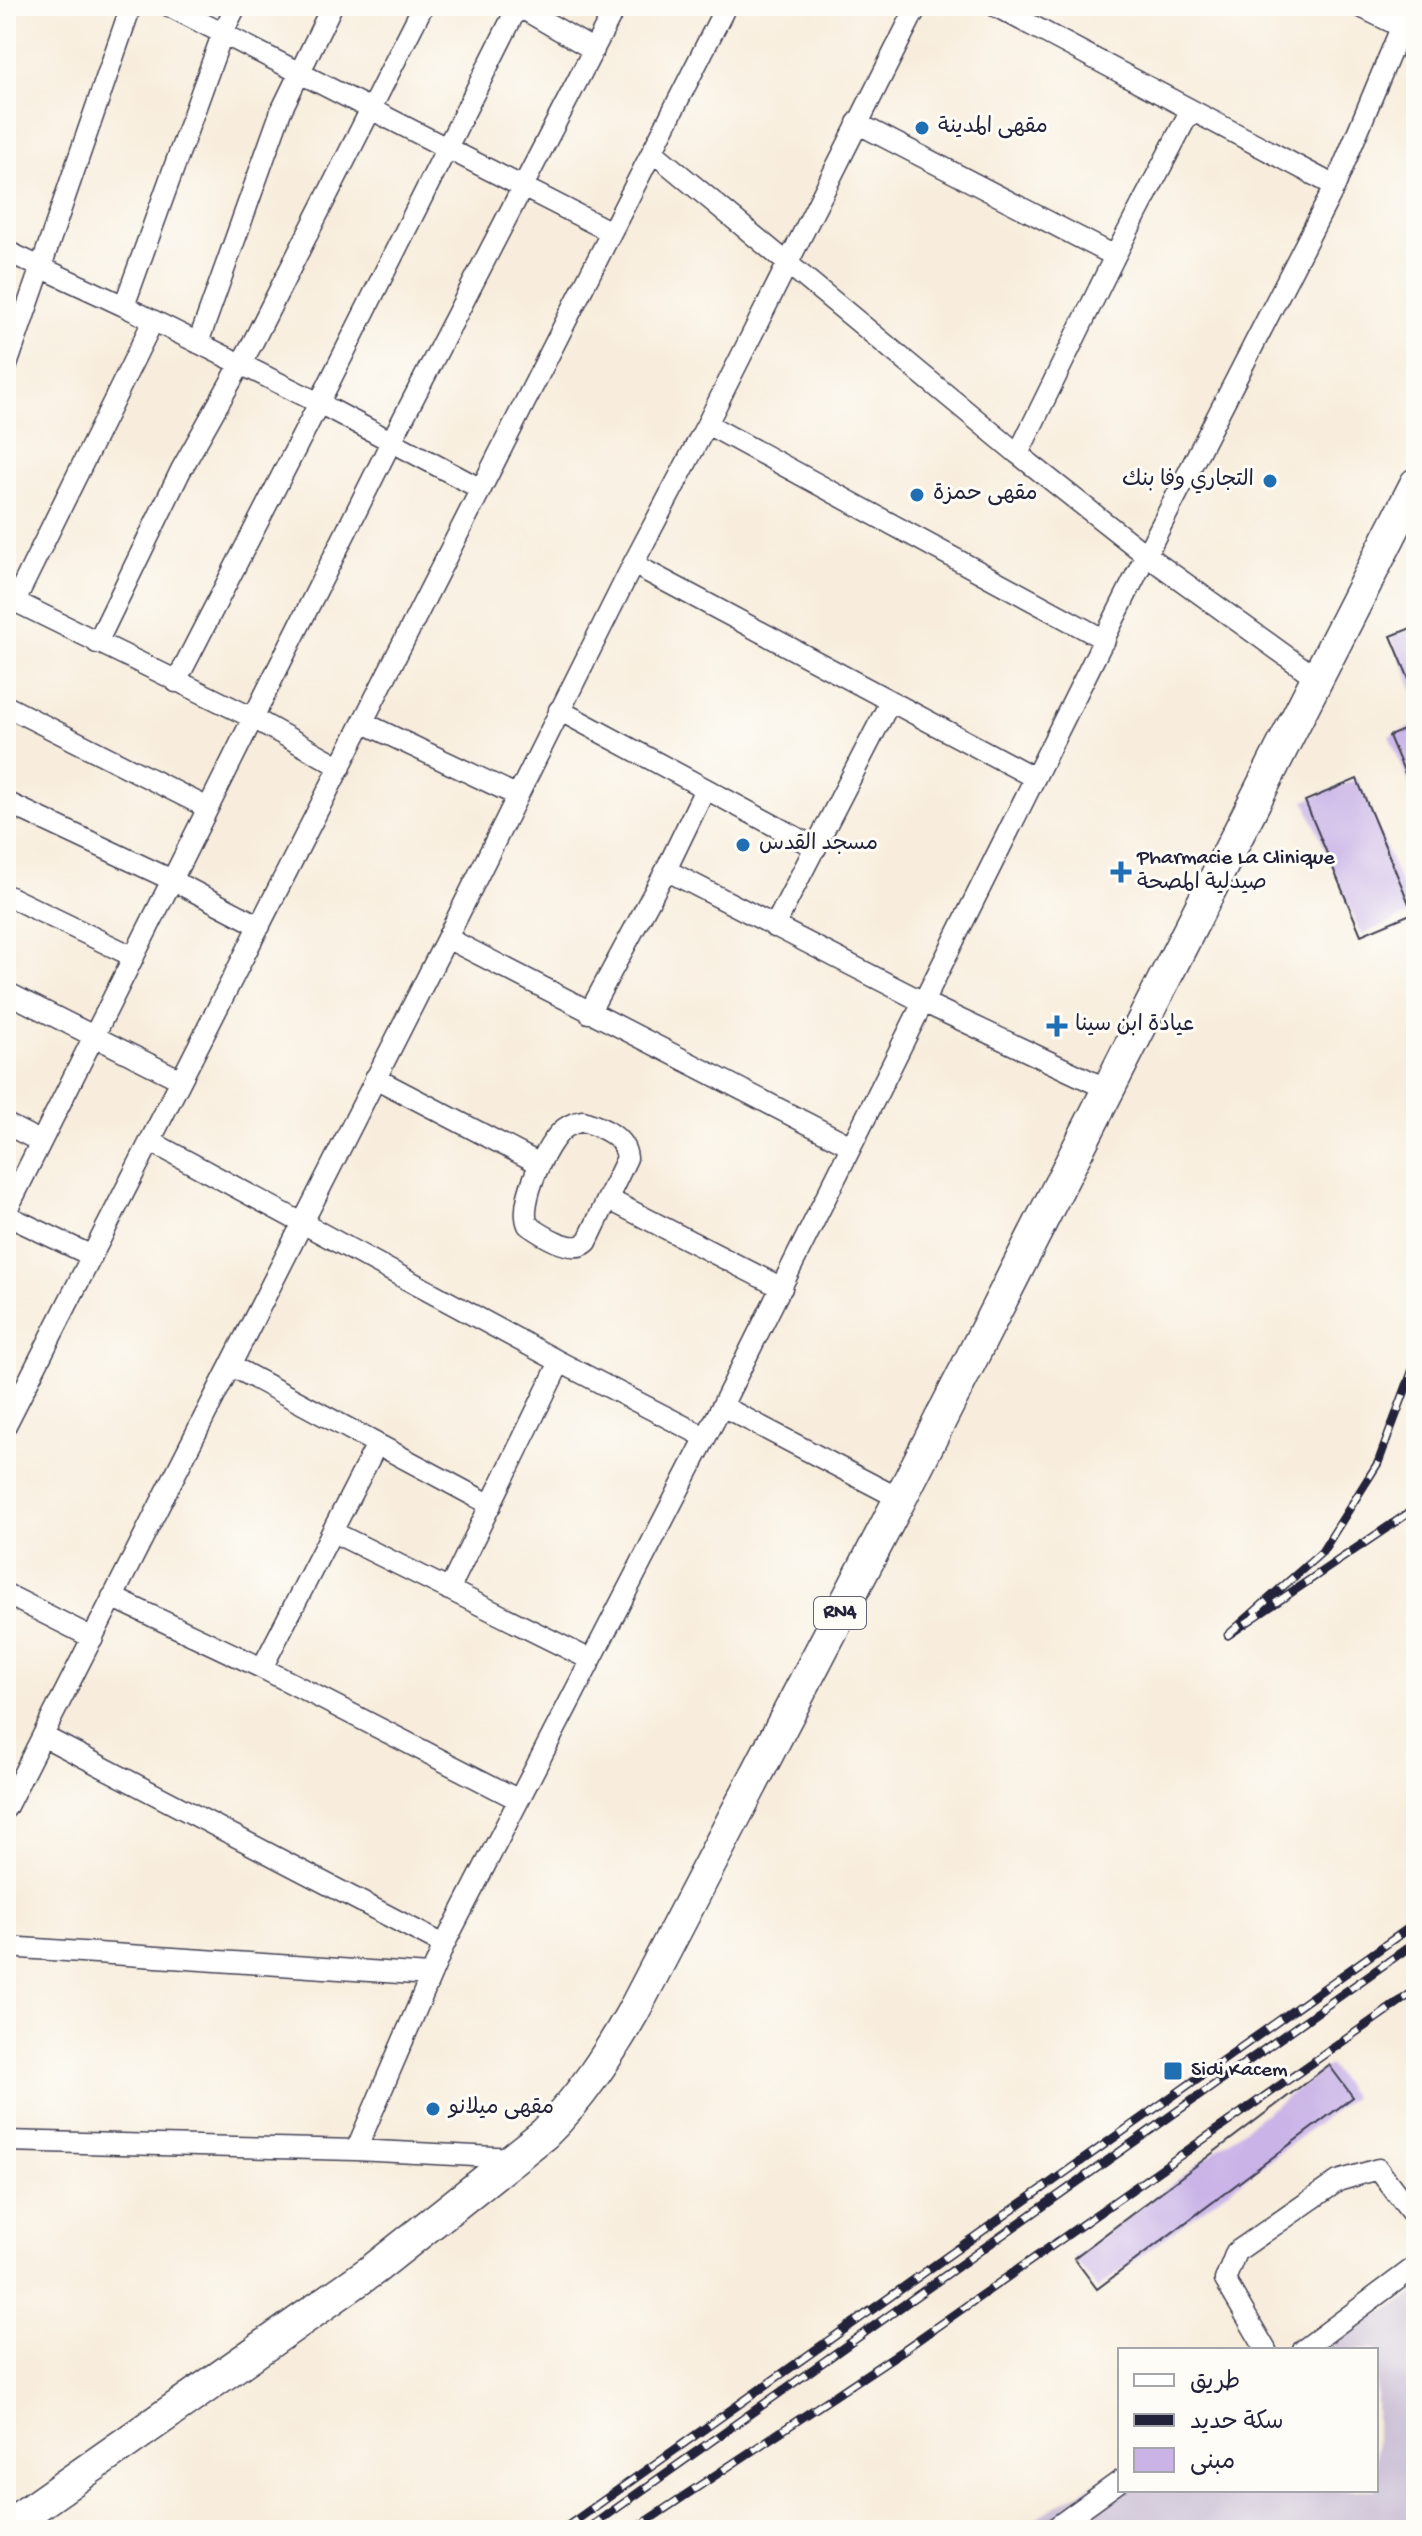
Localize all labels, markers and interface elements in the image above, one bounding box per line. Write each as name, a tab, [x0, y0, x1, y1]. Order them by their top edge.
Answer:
place label: مقهى المدينة	[938, 115, 1048, 141]
marker: مقهى المدينة	[913, 119, 931, 137]
place label: التجاري وفا بنك	[1122, 468, 1254, 494]
marker: التجاري وفا بنك	[1261, 472, 1279, 490]
place label: مقهى حمزة	[933, 482, 1038, 508]
marker: مقهى حمزة	[908, 486, 926, 504]
place label: مسجد القدس	[759, 832, 878, 858]
marker: مسجد القدس	[734, 836, 752, 854]
place label: Pharmacie La Clinique صيدلية المصحة	[1136, 846, 1335, 897]
marker: Pharmacie La Clinique صيدلية المصحة	[1112, 863, 1130, 881]
place label: عيادة ابن سينا	[1075, 1013, 1194, 1039]
marker: عيادة ابن سينا	[1046, 1015, 1068, 1037]
road number: RN4	[814, 1597, 866, 1629]
place label: Sidi Kacem	[1191, 2058, 1288, 2084]
marker: Sidi Kacem	[1162, 2060, 1184, 2082]
place label: مقهى ميلانو	[447, 2096, 554, 2122]
marker: مقهى ميلانو	[424, 2100, 442, 2118]
legend	[1118, 2348, 1378, 2492]
text: طريق	[1190, 2369, 1240, 2398]
text: سكة حديد	[1190, 2409, 1284, 2438]
text: مبنى	[1190, 2449, 1235, 2478]

